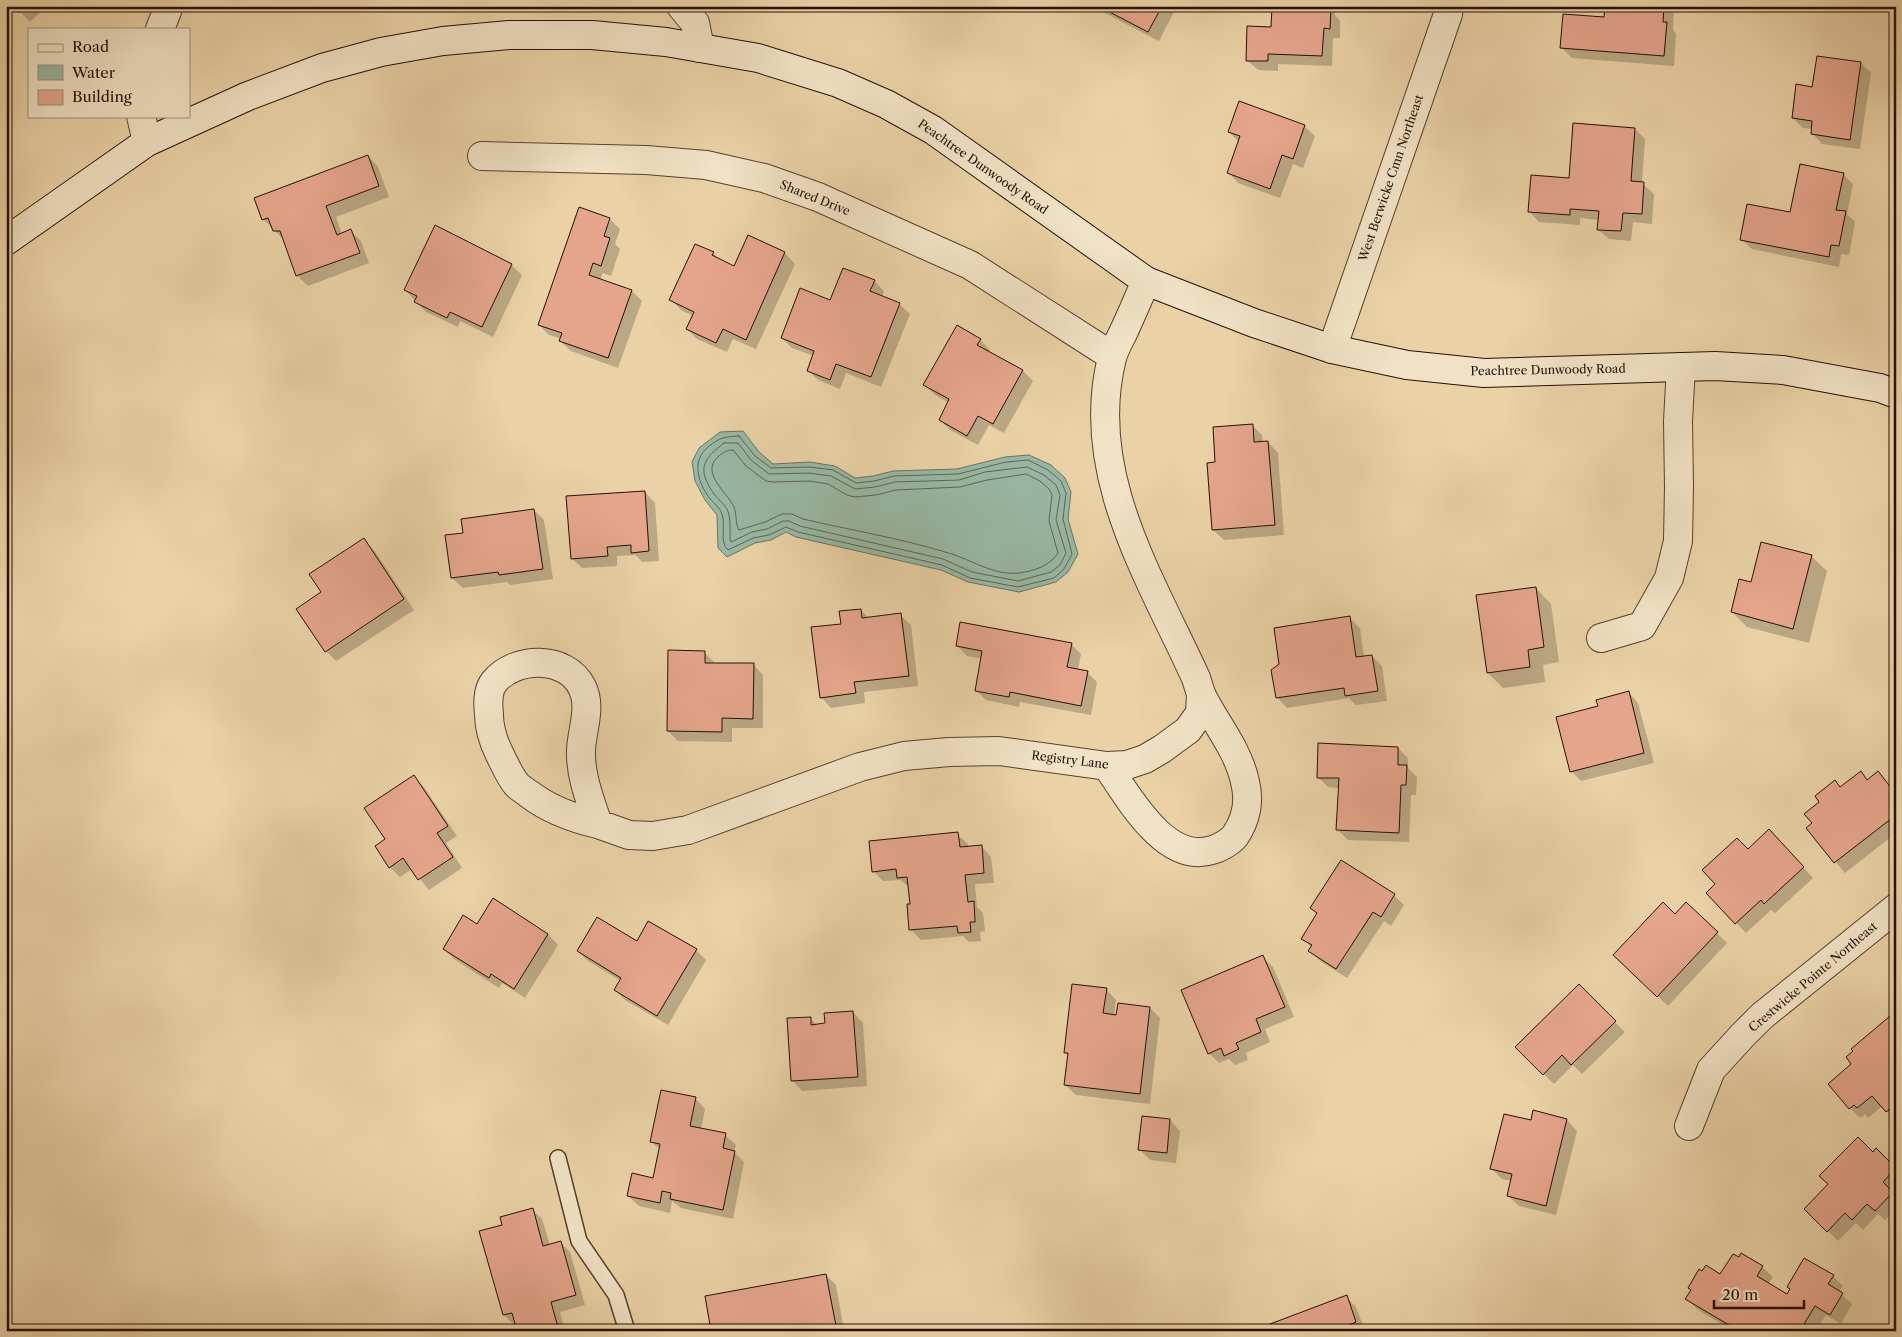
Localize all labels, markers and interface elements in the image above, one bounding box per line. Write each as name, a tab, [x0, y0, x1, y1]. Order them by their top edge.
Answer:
legend	[28, 28, 190, 118]
text: Road	[72, 37, 109, 56]
text: Water	[71, 63, 116, 82]
text: Building	[72, 87, 132, 106]
street label: West Berwicke Cmn Northeast	[1355, 92, 1426, 264]
street label: Peachtree Dunwoody Road	[915, 116, 1052, 218]
street label: Shared Drive	[778, 177, 853, 219]
street label: Peachtree Dunwoody Road	[1470, 361, 1626, 378]
street label: Registry Lane	[1031, 747, 1110, 772]
street label: Crestwicke Pointe Northeast	[1745, 918, 1881, 1035]
scale bar	[1714, 1277, 1804, 1309]
text: 20 m	[1722, 1285, 1758, 1304]

